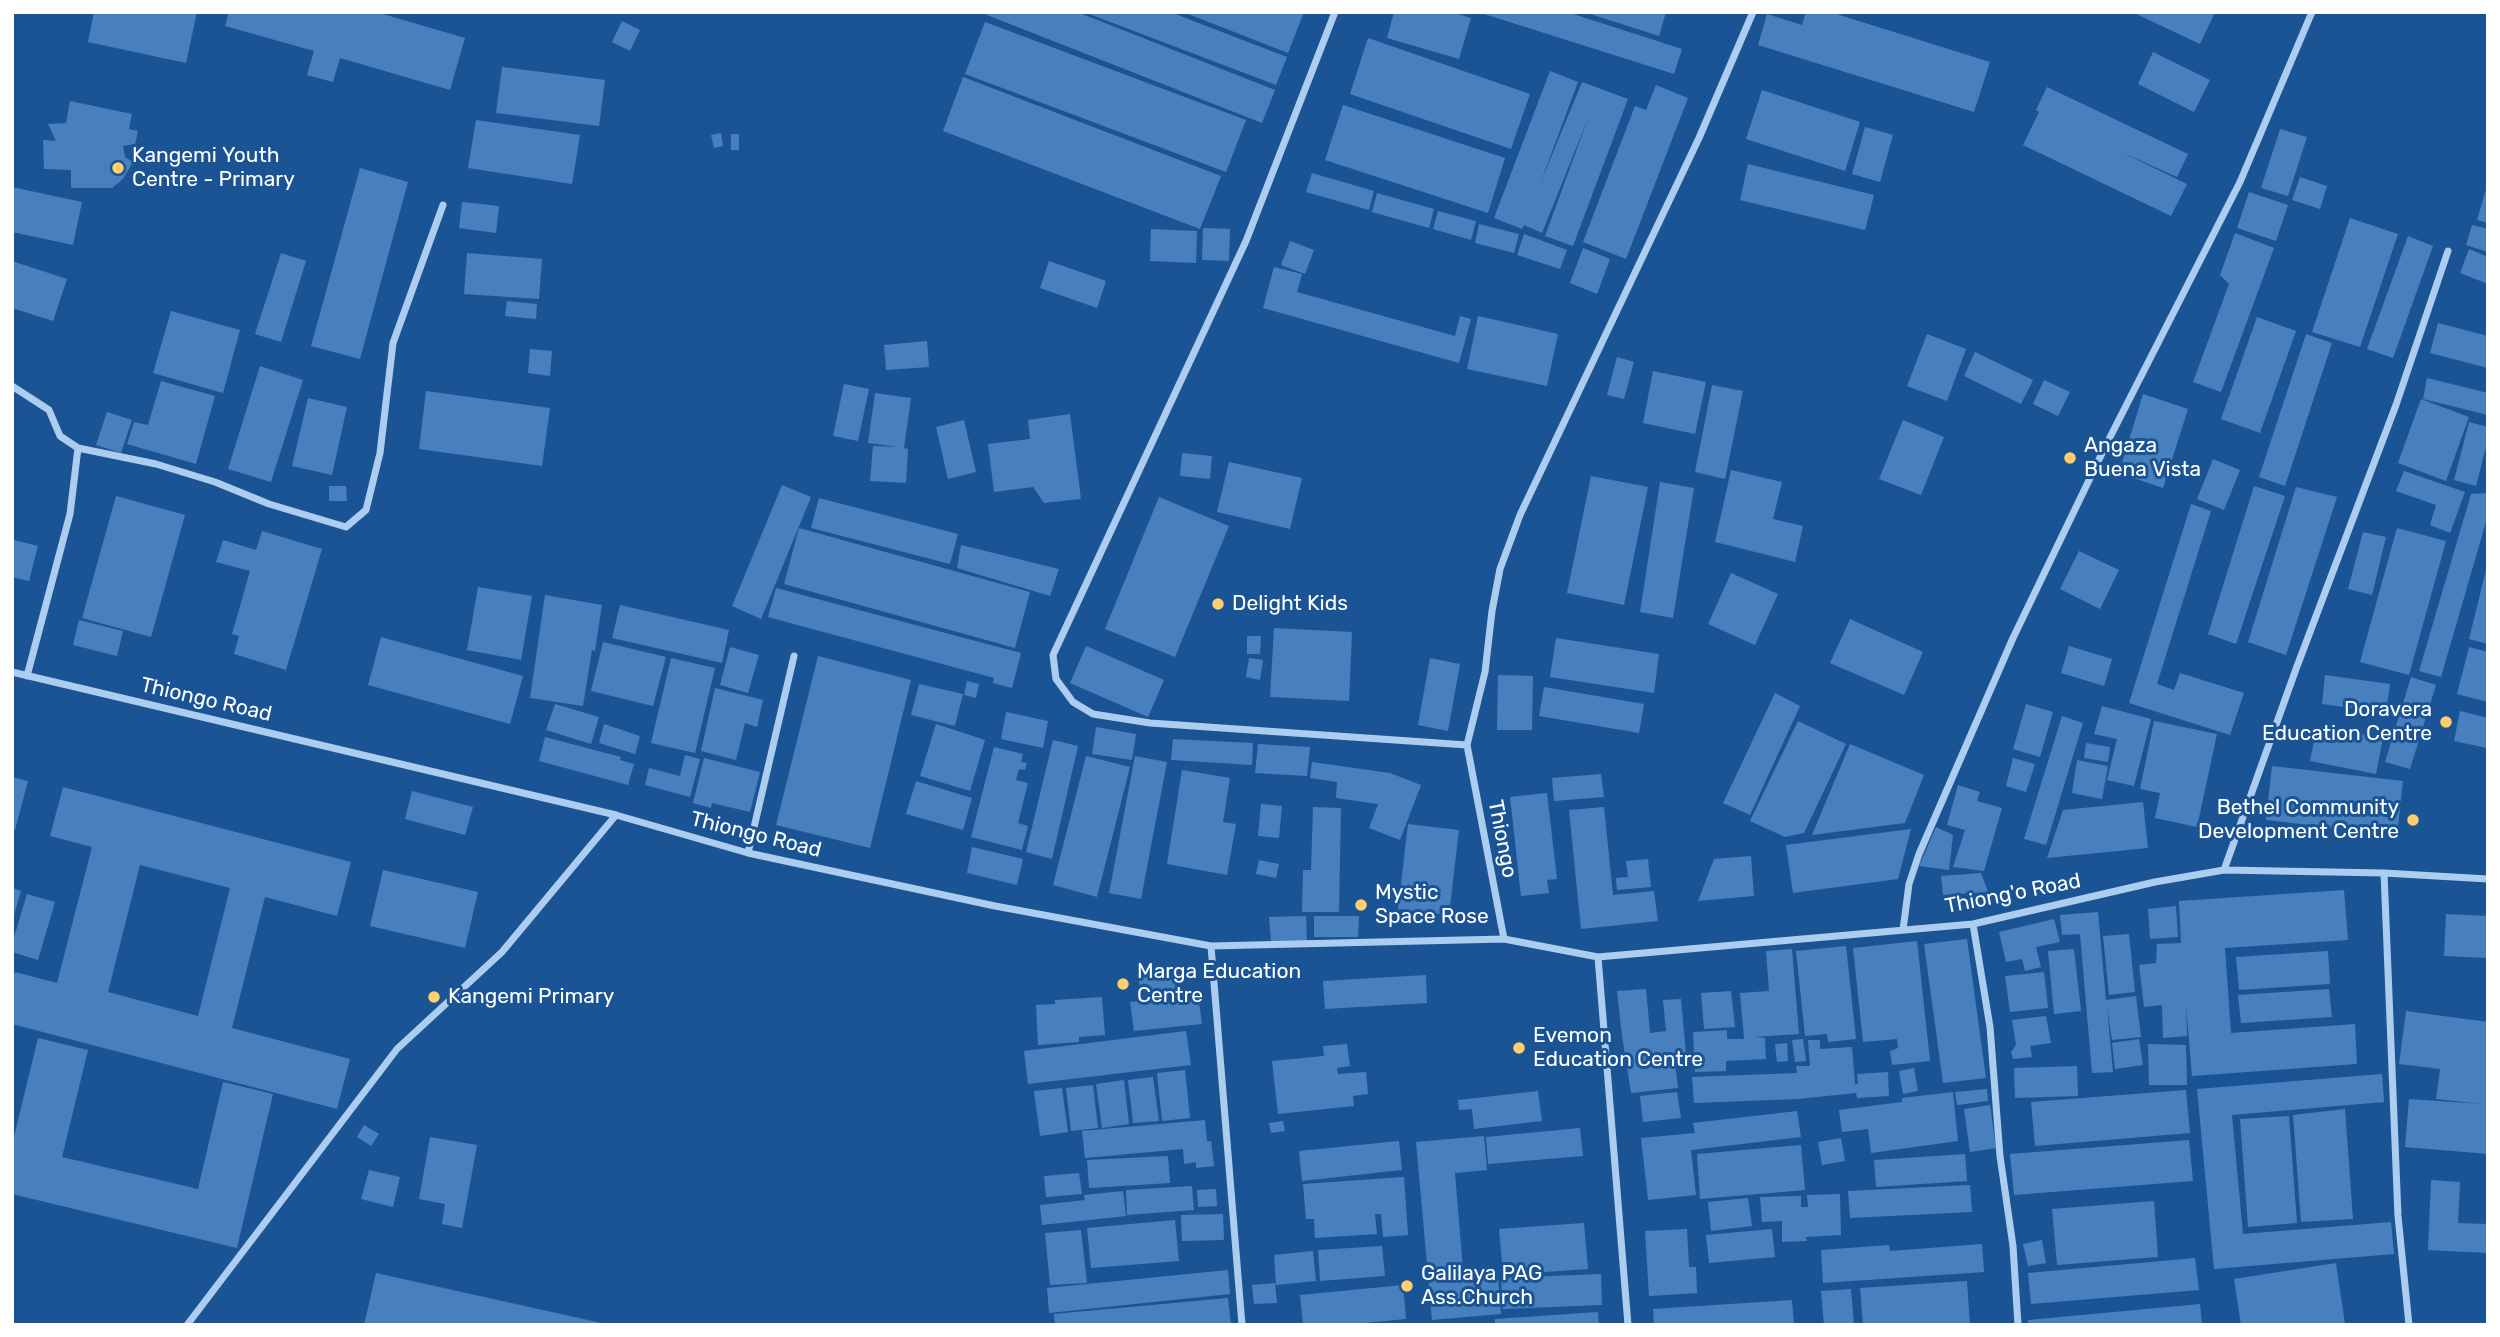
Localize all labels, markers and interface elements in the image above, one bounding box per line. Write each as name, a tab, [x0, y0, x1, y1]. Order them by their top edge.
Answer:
place label: Kangemi Youth Centre - Primary	[132, 143, 295, 193]
marker: Kangemi Youth Centre - Primary	[110, 160, 126, 176]
place label: Angaza Buena Vista	[2084, 433, 2201, 483]
marker: Angaza Buena Vista	[2062, 450, 2078, 466]
place label: Delight Kids	[1232, 591, 1348, 617]
marker: Delight Kids	[1210, 596, 1226, 612]
street label: Thiongo Road	[138, 673, 274, 727]
place label: Doravera Education Centre	[2262, 697, 2432, 747]
marker: Doravera Education Centre	[2438, 714, 2454, 730]
place label: Bethel Community Development Centre	[2198, 795, 2399, 845]
street label: Thiongo	[1482, 798, 1522, 880]
street label: Thiongo Road	[688, 807, 824, 863]
marker: Bethel Community Development Centre	[2405, 812, 2421, 828]
street label: Thiong'o Road	[1943, 868, 2083, 920]
place label: Mystic Space Rose	[1375, 880, 1489, 930]
marker: Mystic Space Rose	[1353, 897, 1369, 913]
place label: Marga Education Centre	[1137, 959, 1301, 1009]
marker: Marga Education Centre	[1115, 976, 1131, 992]
place label: Kangemi Primary	[448, 984, 614, 1010]
marker: Kangemi Primary	[426, 989, 442, 1005]
place label: Evemon Education Centre	[1533, 1023, 1703, 1073]
marker: Evemon Education Centre	[1511, 1040, 1527, 1056]
place label: Galilaya PAG Ass.Church	[1421, 1261, 1542, 1311]
marker: Galilaya PAG Ass.Church	[1399, 1278, 1415, 1294]

